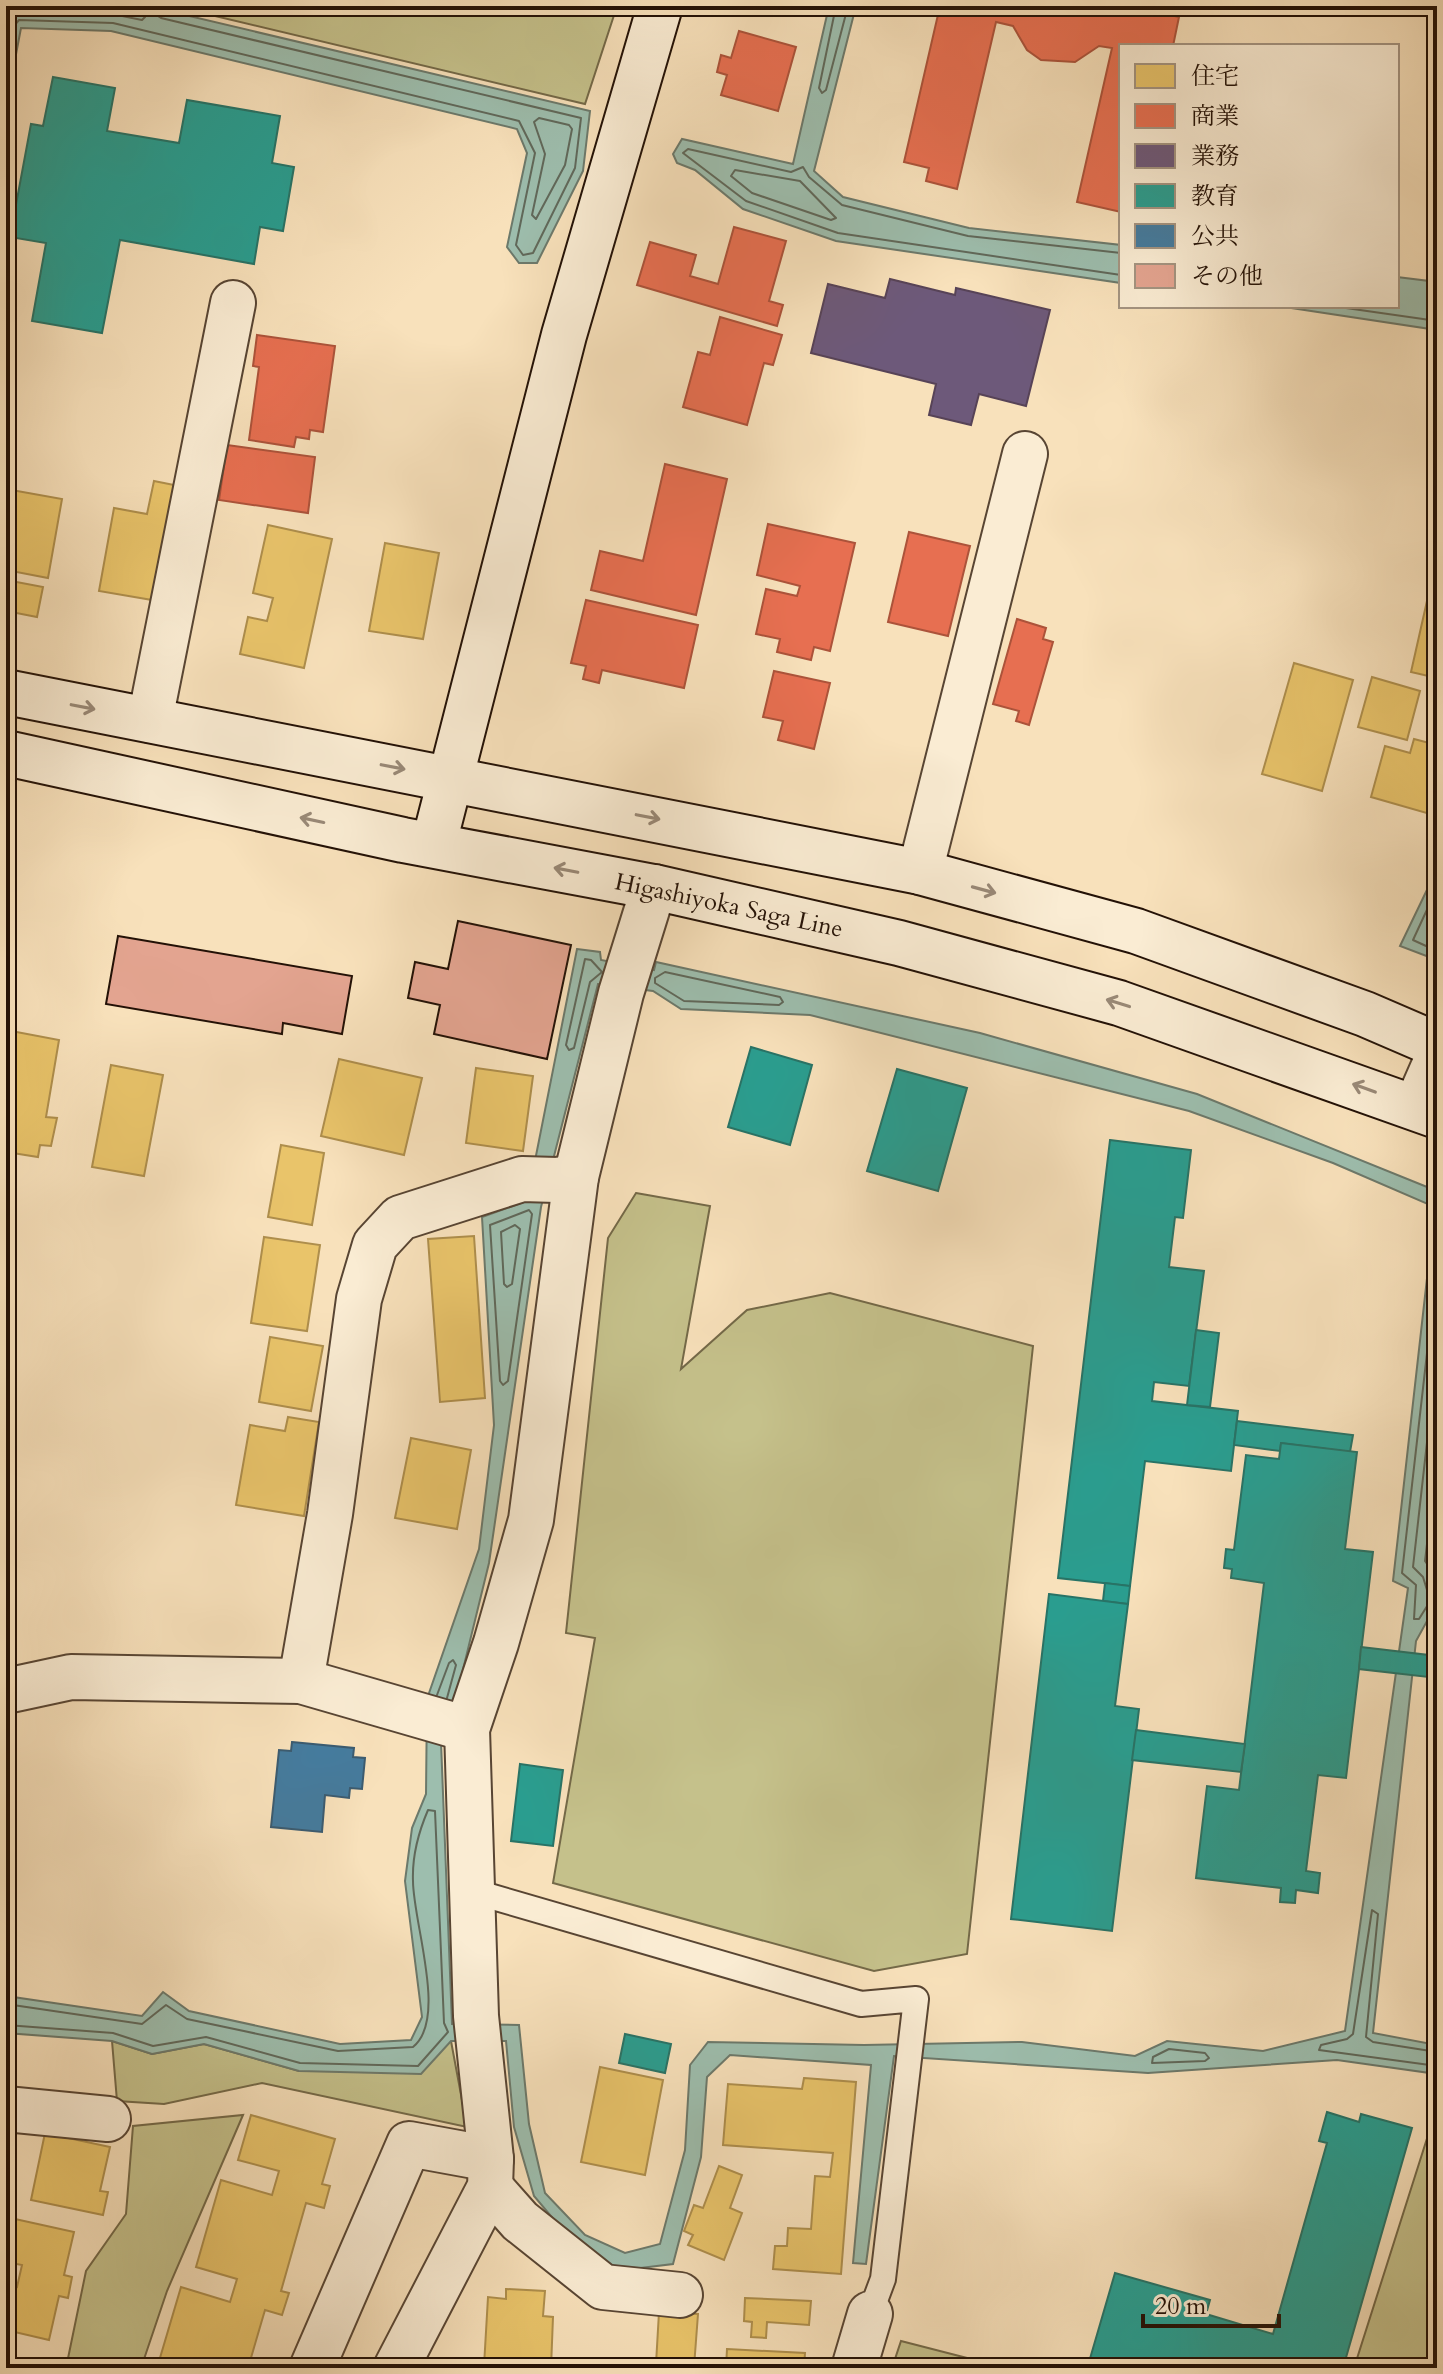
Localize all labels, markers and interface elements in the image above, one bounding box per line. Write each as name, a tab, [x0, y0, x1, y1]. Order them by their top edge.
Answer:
legend	[1119, 44, 1399, 308]
text: 住宅	[1191, 60, 1239, 93]
text: 商業	[1191, 100, 1239, 133]
text: 業務	[1191, 140, 1239, 173]
text: 教育	[1191, 180, 1239, 213]
text: 公共	[1191, 220, 1239, 253]
text: その他	[1191, 260, 1263, 293]
one-way arrow	[69, 700, 95, 715]
one-way arrow	[380, 760, 405, 775]
one-way arrow	[635, 810, 660, 825]
one-way arrow	[299, 812, 325, 827]
one-way arrow	[554, 862, 580, 877]
street label: Higashiyoka Saga Line	[612, 865, 846, 946]
one-way arrow	[971, 883, 997, 898]
one-way arrow	[1106, 995, 1132, 1010]
one-way arrow	[1352, 1079, 1377, 1094]
scale bar	[1143, 2278, 1279, 2328]
text: 20 m	[1155, 2290, 1207, 2323]

